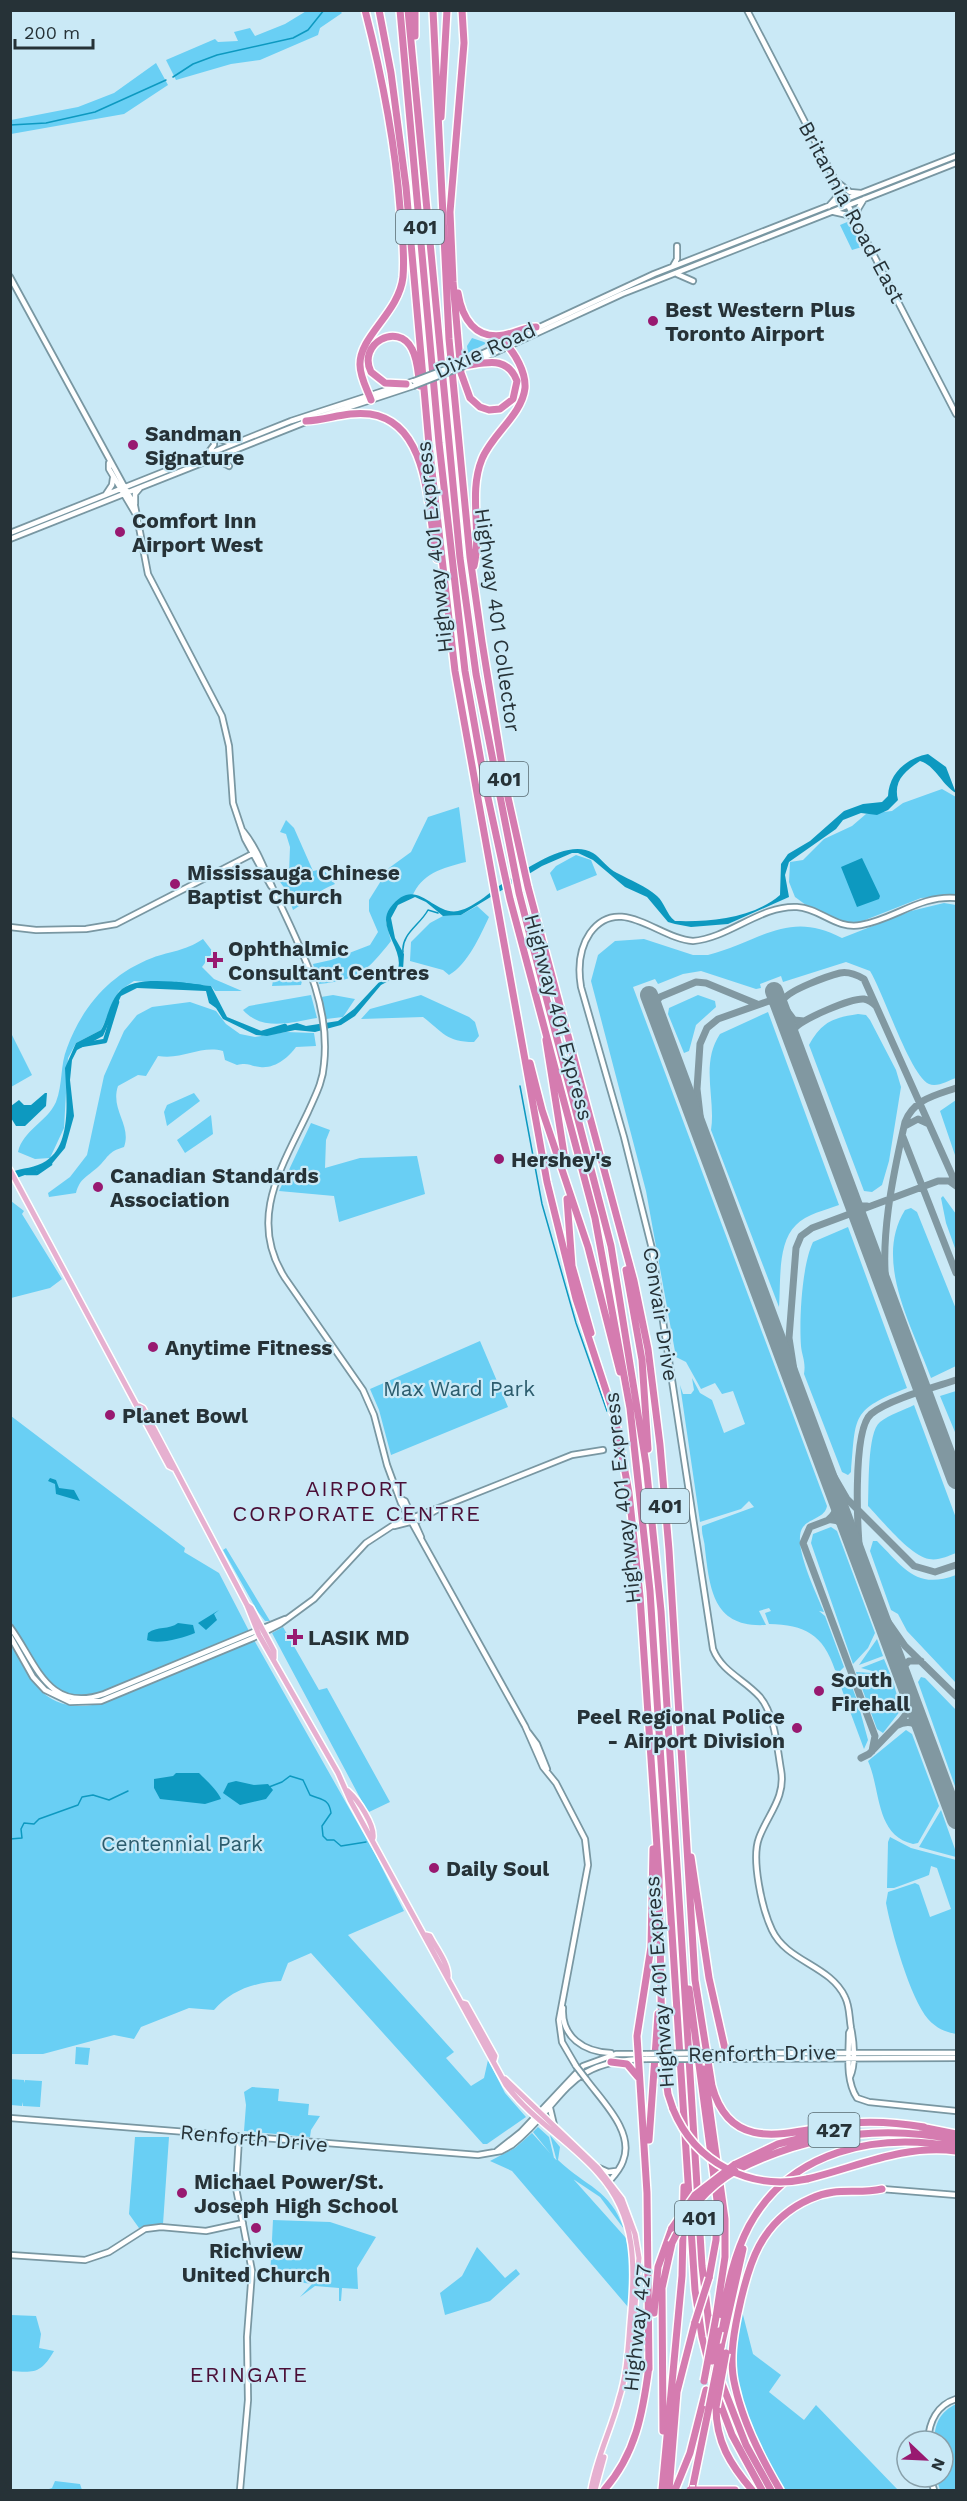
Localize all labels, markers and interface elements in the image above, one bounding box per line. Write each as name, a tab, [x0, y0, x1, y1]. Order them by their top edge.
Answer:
scale bar	[15, 12, 93, 50]
text: 200 m	[24, 22, 80, 43]
street label: Britannia Road East	[793, 117, 911, 307]
road number: 401	[396, 210, 444, 244]
place label: Best Western Plus Toronto Airport	[665, 297, 855, 346]
marker: Best Western Plus Toronto Airport	[646, 314, 660, 328]
street label: Dixie Road	[431, 317, 539, 383]
place label: Sandman Signature	[145, 421, 244, 470]
marker: Sandman Signature	[126, 438, 140, 452]
street label: Highway 401 Express	[410, 440, 458, 654]
street label: Highway 401 Collector	[470, 506, 526, 734]
place label: Comfort Inn Airport West	[132, 508, 263, 557]
marker: Comfort Inn Airport West	[113, 525, 127, 539]
road number: 401	[480, 762, 528, 796]
place label: Mississauga Chinese Baptist Church	[187, 860, 400, 909]
marker: Mississauga Chinese Baptist Church	[168, 877, 182, 891]
street label: Highway 401 Express	[519, 911, 599, 1123]
place label: Ophthalmic Consultant Centres	[228, 936, 429, 985]
marker: Ophthalmic Consultant Centres	[206, 951, 224, 969]
place label: Hershey's	[511, 1147, 612, 1172]
marker: Hershey's	[492, 1152, 506, 1166]
place label: Canadian Standards Association	[110, 1163, 319, 1212]
marker: Canadian Standards Association	[91, 1180, 105, 1194]
street label: Convair Drive	[638, 1245, 684, 1383]
place label: Anytime Fitness	[165, 1335, 333, 1360]
marker: Anytime Fitness	[146, 1340, 160, 1354]
park label: Max Ward Park	[383, 1376, 535, 1401]
street label: Highway 401 Express	[598, 1391, 646, 1605]
place label: Planet Bowl	[122, 1403, 248, 1428]
marker: Planet Bowl	[103, 1408, 117, 1422]
district label: AIRPORT CORPORATE CENTRE	[232, 1476, 482, 1526]
road number: 401	[641, 1489, 689, 1523]
place label: LASIK MD	[308, 1625, 410, 1650]
marker: LASIK MD	[286, 1628, 304, 1646]
place label: South Firehall	[831, 1667, 910, 1716]
marker: South Firehall	[812, 1684, 826, 1698]
place label: Peel Regional Police - Airport Division	[576, 1704, 785, 1753]
marker: Peel Regional Police - Airport Division	[790, 1721, 804, 1735]
park label: Centennial Park	[101, 1831, 263, 1856]
place label: Daily Soul	[446, 1856, 549, 1881]
marker: Daily Soul	[427, 1861, 441, 1875]
street label: Highway 401 Express	[639, 1875, 679, 2089]
street label: Renforth Drive	[688, 2039, 836, 2067]
road number: 427	[808, 2113, 860, 2147]
street label: Renforth Drive	[179, 2119, 329, 2157]
place label: Michael Power/St. Joseph High School	[194, 2169, 398, 2218]
marker: Michael Power/St. Joseph High School	[175, 2186, 189, 2200]
road number: 401	[675, 2201, 723, 2235]
marker: Richview United Church	[249, 2221, 263, 2235]
place label: Richview United Church	[182, 2238, 330, 2287]
street label: Highway 427	[618, 2263, 656, 2393]
district label: ERINGATE	[189, 2362, 309, 2387]
north arrow	[895, 2429, 955, 2489]
text: N	[927, 2455, 949, 2474]

